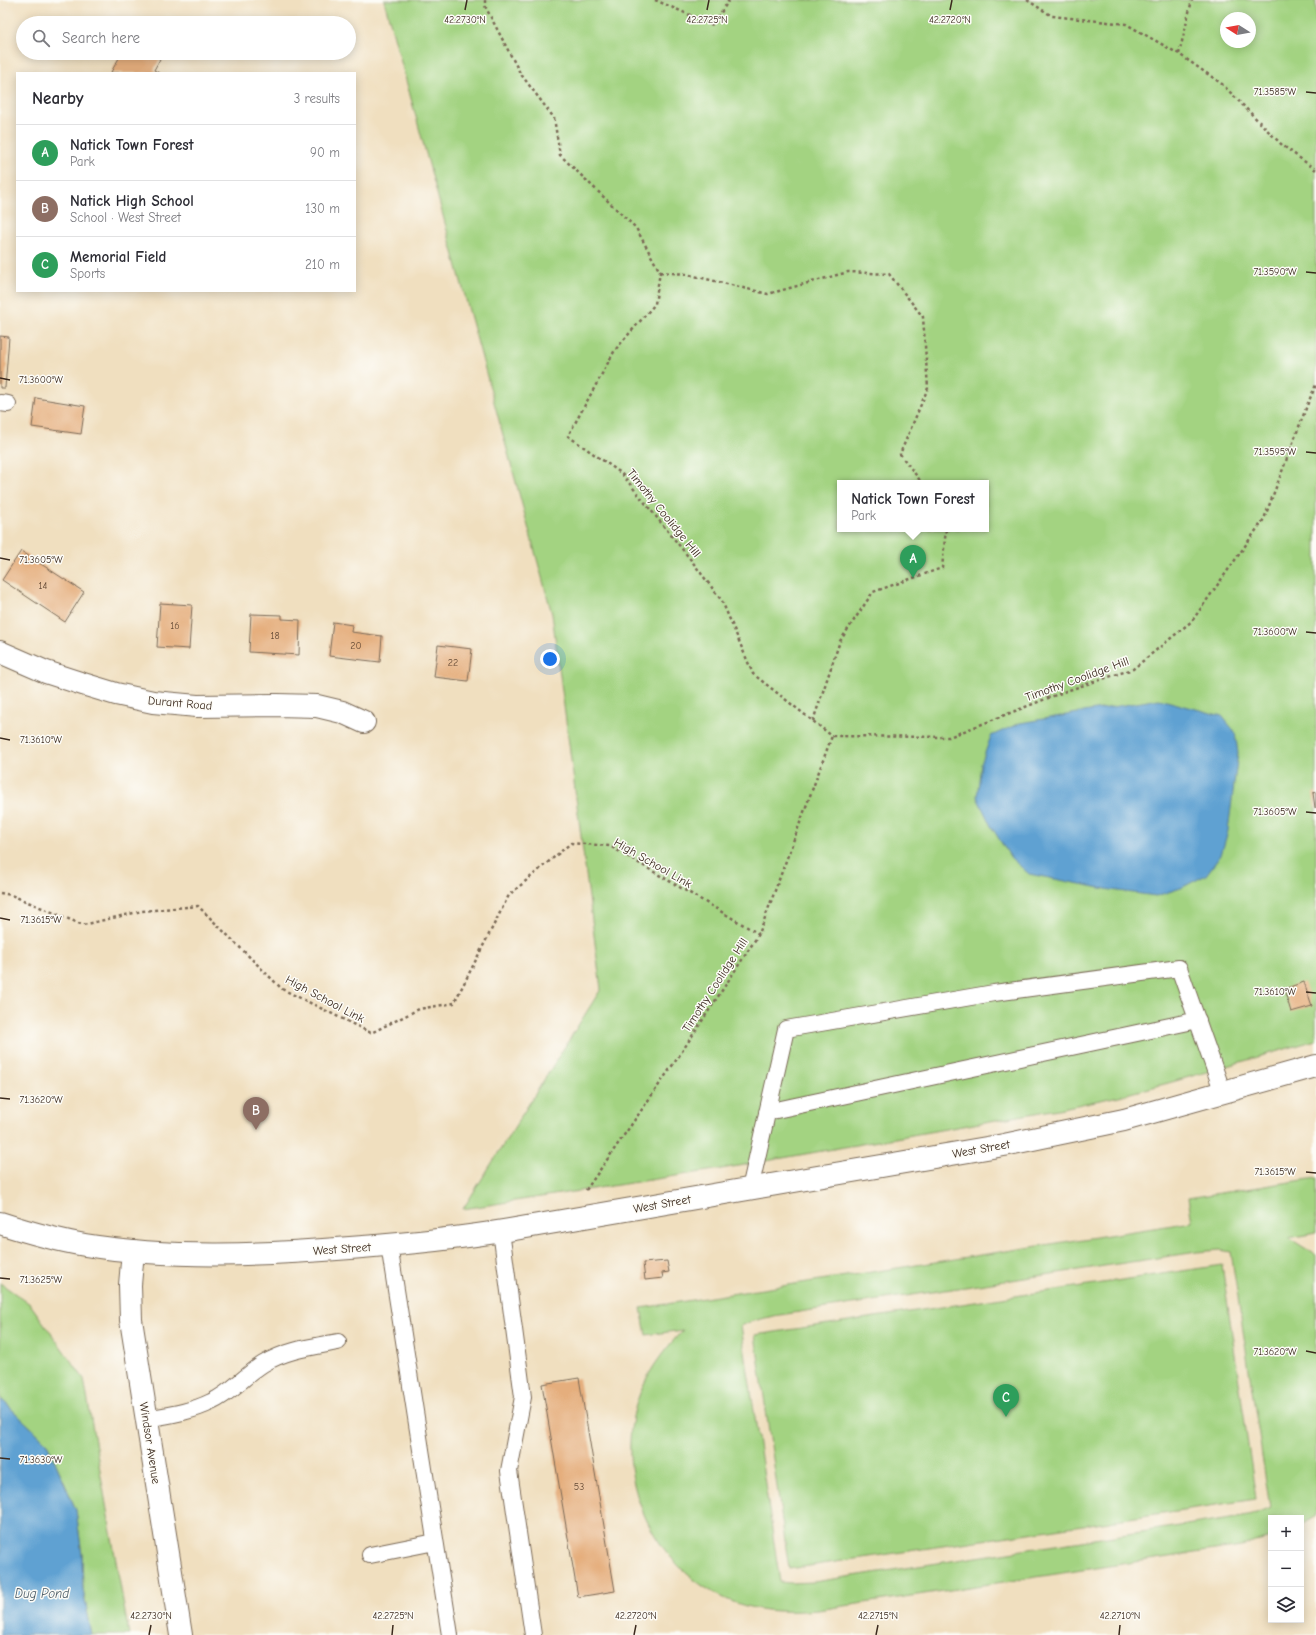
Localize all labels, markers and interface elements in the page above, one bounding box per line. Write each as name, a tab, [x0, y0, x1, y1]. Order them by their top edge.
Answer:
north arrow	[1220, 12, 1256, 48]
text: 42.2730°N	[444, 14, 486, 26]
text: 42.2725°N	[686, 14, 728, 26]
text: 42.2720°N	[929, 14, 971, 26]
search box	[16, 16, 356, 60]
icon: search	[30, 27, 52, 49]
text: Search here	[62, 29, 140, 47]
text: 71.3585°W	[1254, 86, 1297, 98]
text: Nearby	[32, 89, 83, 108]
text: 3 results	[294, 91, 340, 106]
text: Natick Town Forest	[70, 136, 194, 154]
text: A	[41, 145, 49, 160]
text: 90 m	[310, 145, 340, 160]
text: Park	[70, 154, 95, 169]
text: Natick High School	[70, 192, 194, 210]
text: B	[41, 201, 49, 216]
text: 130 m	[305, 201, 340, 216]
text: School · West Street	[70, 210, 181, 225]
text: Memorial Field	[70, 248, 166, 266]
text: C	[41, 257, 49, 272]
text: 210 m	[305, 257, 340, 272]
text: Sports	[70, 266, 105, 281]
text: 71.3590°W	[1253, 266, 1297, 278]
text: 71.3600°W	[19, 374, 63, 386]
text: 71.3595°W	[1254, 446, 1297, 458]
street label: Timothy Coolidge Hill	[624, 466, 704, 560]
popup	[837, 480, 989, 532]
text: Natick Town Forest	[851, 490, 975, 508]
text: Park	[851, 508, 876, 523]
pin: A	[900, 545, 926, 578]
text: 71.3605°W	[19, 554, 63, 566]
house number: 14	[39, 580, 48, 592]
house number: 16	[170, 620, 180, 632]
text: 71.3600°W	[1253, 626, 1297, 638]
house number: 18	[270, 630, 280, 642]
house number: 20	[350, 640, 362, 652]
your location	[540, 649, 560, 669]
street label: Timothy Coolidge Hill	[1023, 654, 1131, 704]
house number: 22	[448, 657, 458, 669]
street label: Durant Road	[147, 693, 213, 713]
text: 71.3610°W	[20, 734, 62, 746]
text: 71.3605°W	[1253, 806, 1297, 818]
street label: High School Link	[612, 835, 695, 891]
text: 71.3615°W	[20, 914, 62, 926]
street label: Timothy Coolidge Hill	[679, 935, 751, 1035]
street label: High School Link	[283, 972, 367, 1026]
text: 71.3610°W	[1254, 986, 1296, 998]
text: 71.3620°W	[19, 1094, 63, 1106]
pin: B	[243, 1097, 269, 1130]
street label: West Street	[951, 1137, 1011, 1161]
text: 71.3615°W	[1254, 1166, 1296, 1178]
street label: West Street	[632, 1192, 692, 1216]
street label: West Street	[313, 1240, 372, 1258]
text: 71.3625°W	[20, 1274, 63, 1286]
text: 71.3620°W	[1253, 1346, 1297, 1358]
pin: C	[993, 1384, 1019, 1417]
street label: Windsor Avenue	[137, 1401, 163, 1485]
text: 71.3630°W	[20, 1454, 63, 1466]
house number: 53	[574, 1481, 584, 1493]
map controls	[1268, 1515, 1304, 1623]
button: +	[1268, 1515, 1304, 1551]
button: −	[1268, 1551, 1304, 1587]
water label: Dug Pond	[15, 1586, 70, 1601]
button: layers	[1268, 1587, 1304, 1623]
text: 42.2730°N	[130, 1610, 172, 1622]
text: 42.2725°N	[372, 1610, 414, 1622]
text: 42.2720°N	[615, 1610, 657, 1622]
text: 42.2715°N	[858, 1610, 898, 1622]
text: 42.2710°N	[1100, 1610, 1140, 1622]

